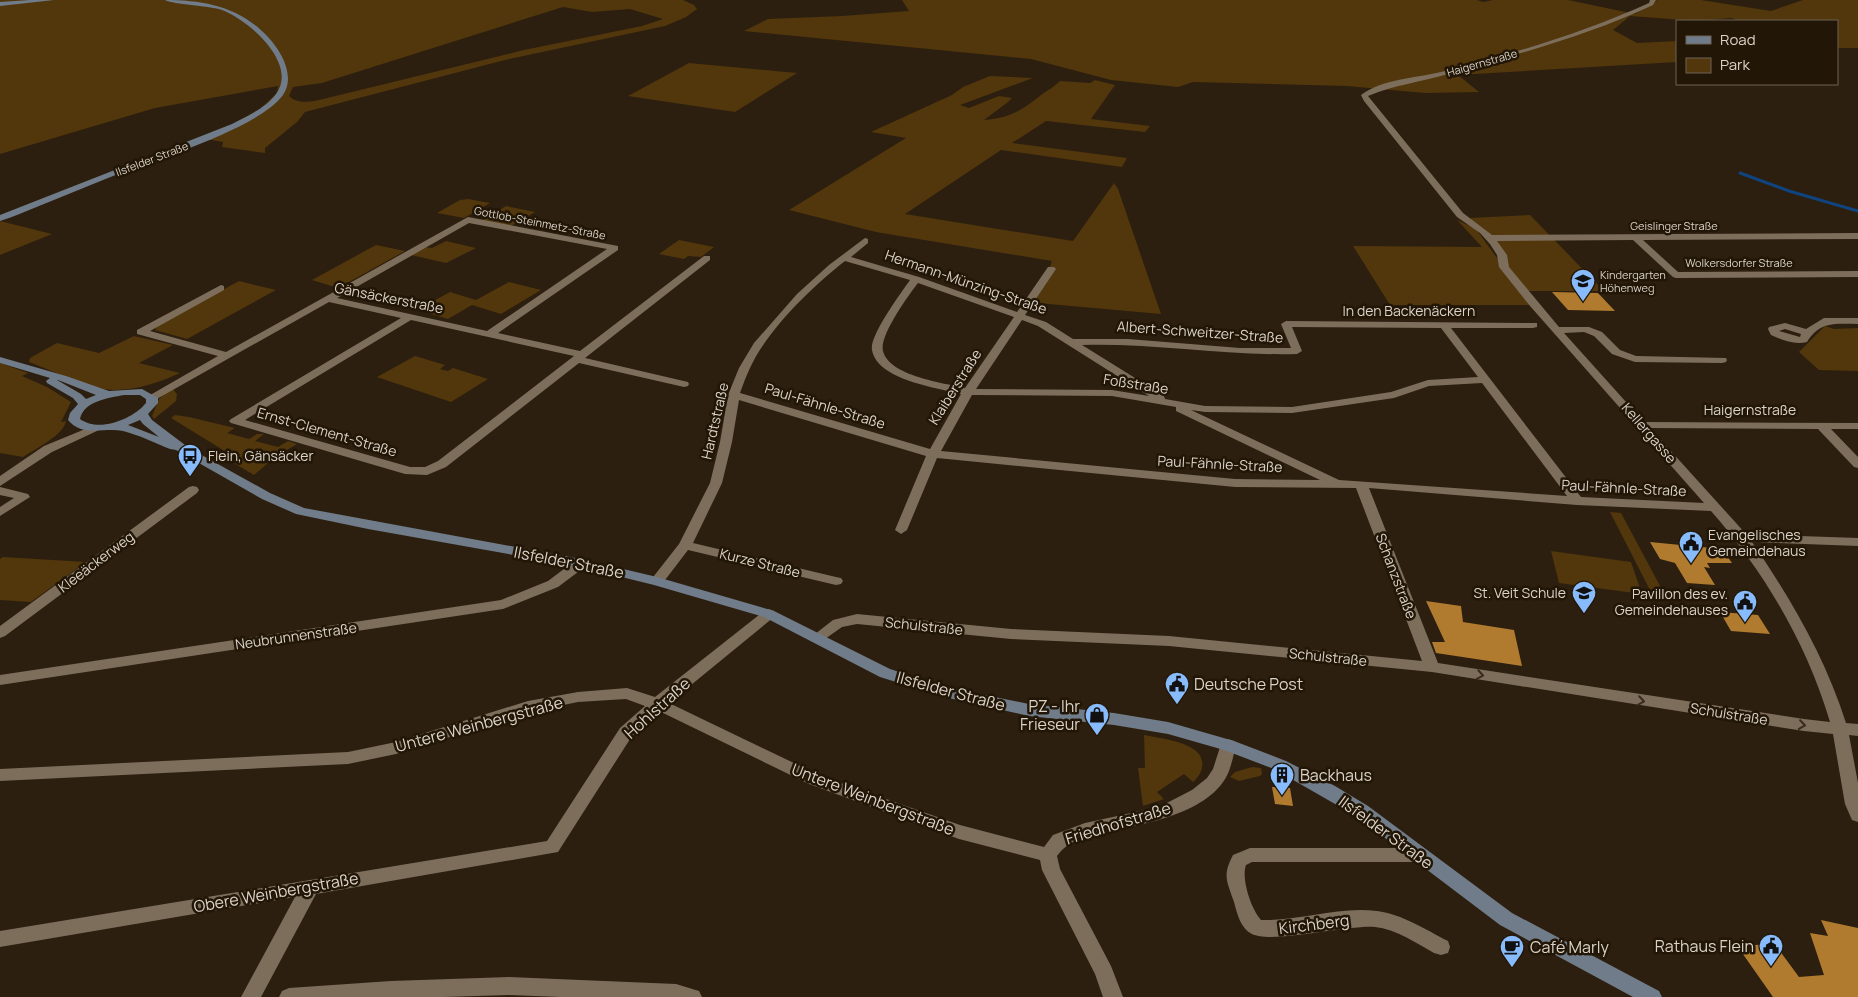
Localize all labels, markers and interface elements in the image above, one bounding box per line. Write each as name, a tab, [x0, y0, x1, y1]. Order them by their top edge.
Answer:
legend	[1676, 20, 1838, 85]
text: Road	[1720, 29, 1756, 50]
street label: Haigernstraße	[1445, 45, 1519, 80]
text: Park	[1720, 54, 1750, 75]
street label: Ilsfelder Straße	[113, 138, 191, 179]
street label: Gottlob-Steinmetz-Straße	[473, 202, 608, 243]
street label: Geislinger Straße	[1630, 218, 1718, 233]
street label: Hermann-Münzing-Straße	[883, 245, 1050, 318]
street label: Wolkersdorfer Straße	[1685, 255, 1793, 270]
place label: Kindergarten Höhenweg	[1600, 267, 1666, 295]
school or university icon: Kindergarten Höhenweg	[1570, 268, 1596, 302]
street label: Gänsäckerstraße	[333, 278, 445, 317]
street label: In den Backenäckern	[1343, 301, 1475, 320]
street label: Albert-Schweitzer-Straße	[1116, 316, 1284, 347]
street label: Klaiberstraße	[924, 345, 985, 428]
street label: Foßstraße	[1102, 369, 1170, 398]
street label: Paul-Fähnle-Straße	[762, 378, 888, 433]
street label: Hardtstraße	[696, 381, 733, 461]
street label: Kellergasse	[1618, 398, 1681, 467]
street label: Haigernstraße	[1704, 400, 1796, 419]
street label: Ernst-Clement-Straße	[255, 402, 399, 461]
bus stop icon: Flein, Gänsäcker	[177, 443, 203, 477]
place label: Flein, Gänsäcker	[208, 446, 313, 465]
street label: Paul-Fähnle-Straße	[1157, 451, 1283, 476]
street label: Paul-Fähnle-Straße	[1561, 475, 1687, 500]
place label: Evangelisches Gemeindehaus	[1708, 525, 1806, 560]
street label: Kleeäckerweg	[54, 527, 137, 596]
street label: Schanzstraße	[1371, 530, 1422, 621]
public building icon: Evangelisches Gemeindehaus	[1678, 530, 1704, 564]
street label: Ilsfelder Straße	[512, 541, 626, 583]
street label: Kurze Straße	[718, 543, 802, 582]
school or university icon: St. Veit Schule	[1571, 580, 1597, 614]
place label: St. Veit Schule	[1473, 583, 1566, 602]
place label: Pavillon des ev. Gemeindehauses	[1615, 584, 1728, 619]
public building icon: Pavillon des ev. Gemeindehauses	[1732, 589, 1758, 623]
street label: Schulstraße	[884, 612, 964, 639]
street label: Neubrunnenstraße	[234, 618, 358, 653]
street label: Schulstraße	[1288, 643, 1368, 670]
street label: Ilsfelder Straße	[894, 666, 1008, 716]
one-way arrow	[1476, 670, 1485, 680]
public building icon: Deutsche Post	[1164, 671, 1190, 705]
street label: Hohlstraße	[619, 672, 695, 744]
place label: Deutsche Post	[1194, 673, 1303, 695]
street label: Untere Weinbergstraße	[393, 691, 565, 757]
place label: PZ - Ihr Frieseur	[1020, 695, 1080, 735]
one-way arrow	[1636, 695, 1645, 705]
street label: Schulstraße	[1689, 698, 1769, 729]
shop icon: PZ - Ihr Frieseur	[1084, 702, 1110, 736]
one-way arrow	[1798, 719, 1806, 730]
street label: Untere Weinbergstraße	[788, 758, 958, 840]
building icon: Backhaus	[1269, 762, 1295, 796]
place label: Backhaus	[1300, 764, 1372, 786]
street label: Ilsfelder Straße	[1334, 790, 1438, 874]
street label: Friedhofstraße	[1063, 797, 1173, 849]
street label: Obere Weinbergstraße	[192, 867, 360, 917]
street label: Kirchberg	[1277, 909, 1351, 939]
public building icon: Rathaus Flein	[1758, 933, 1784, 967]
cafe icon: Café Marly	[1499, 934, 1525, 968]
place label: Rathaus Flein	[1655, 935, 1754, 957]
place label: Café Marly	[1530, 936, 1609, 958]

